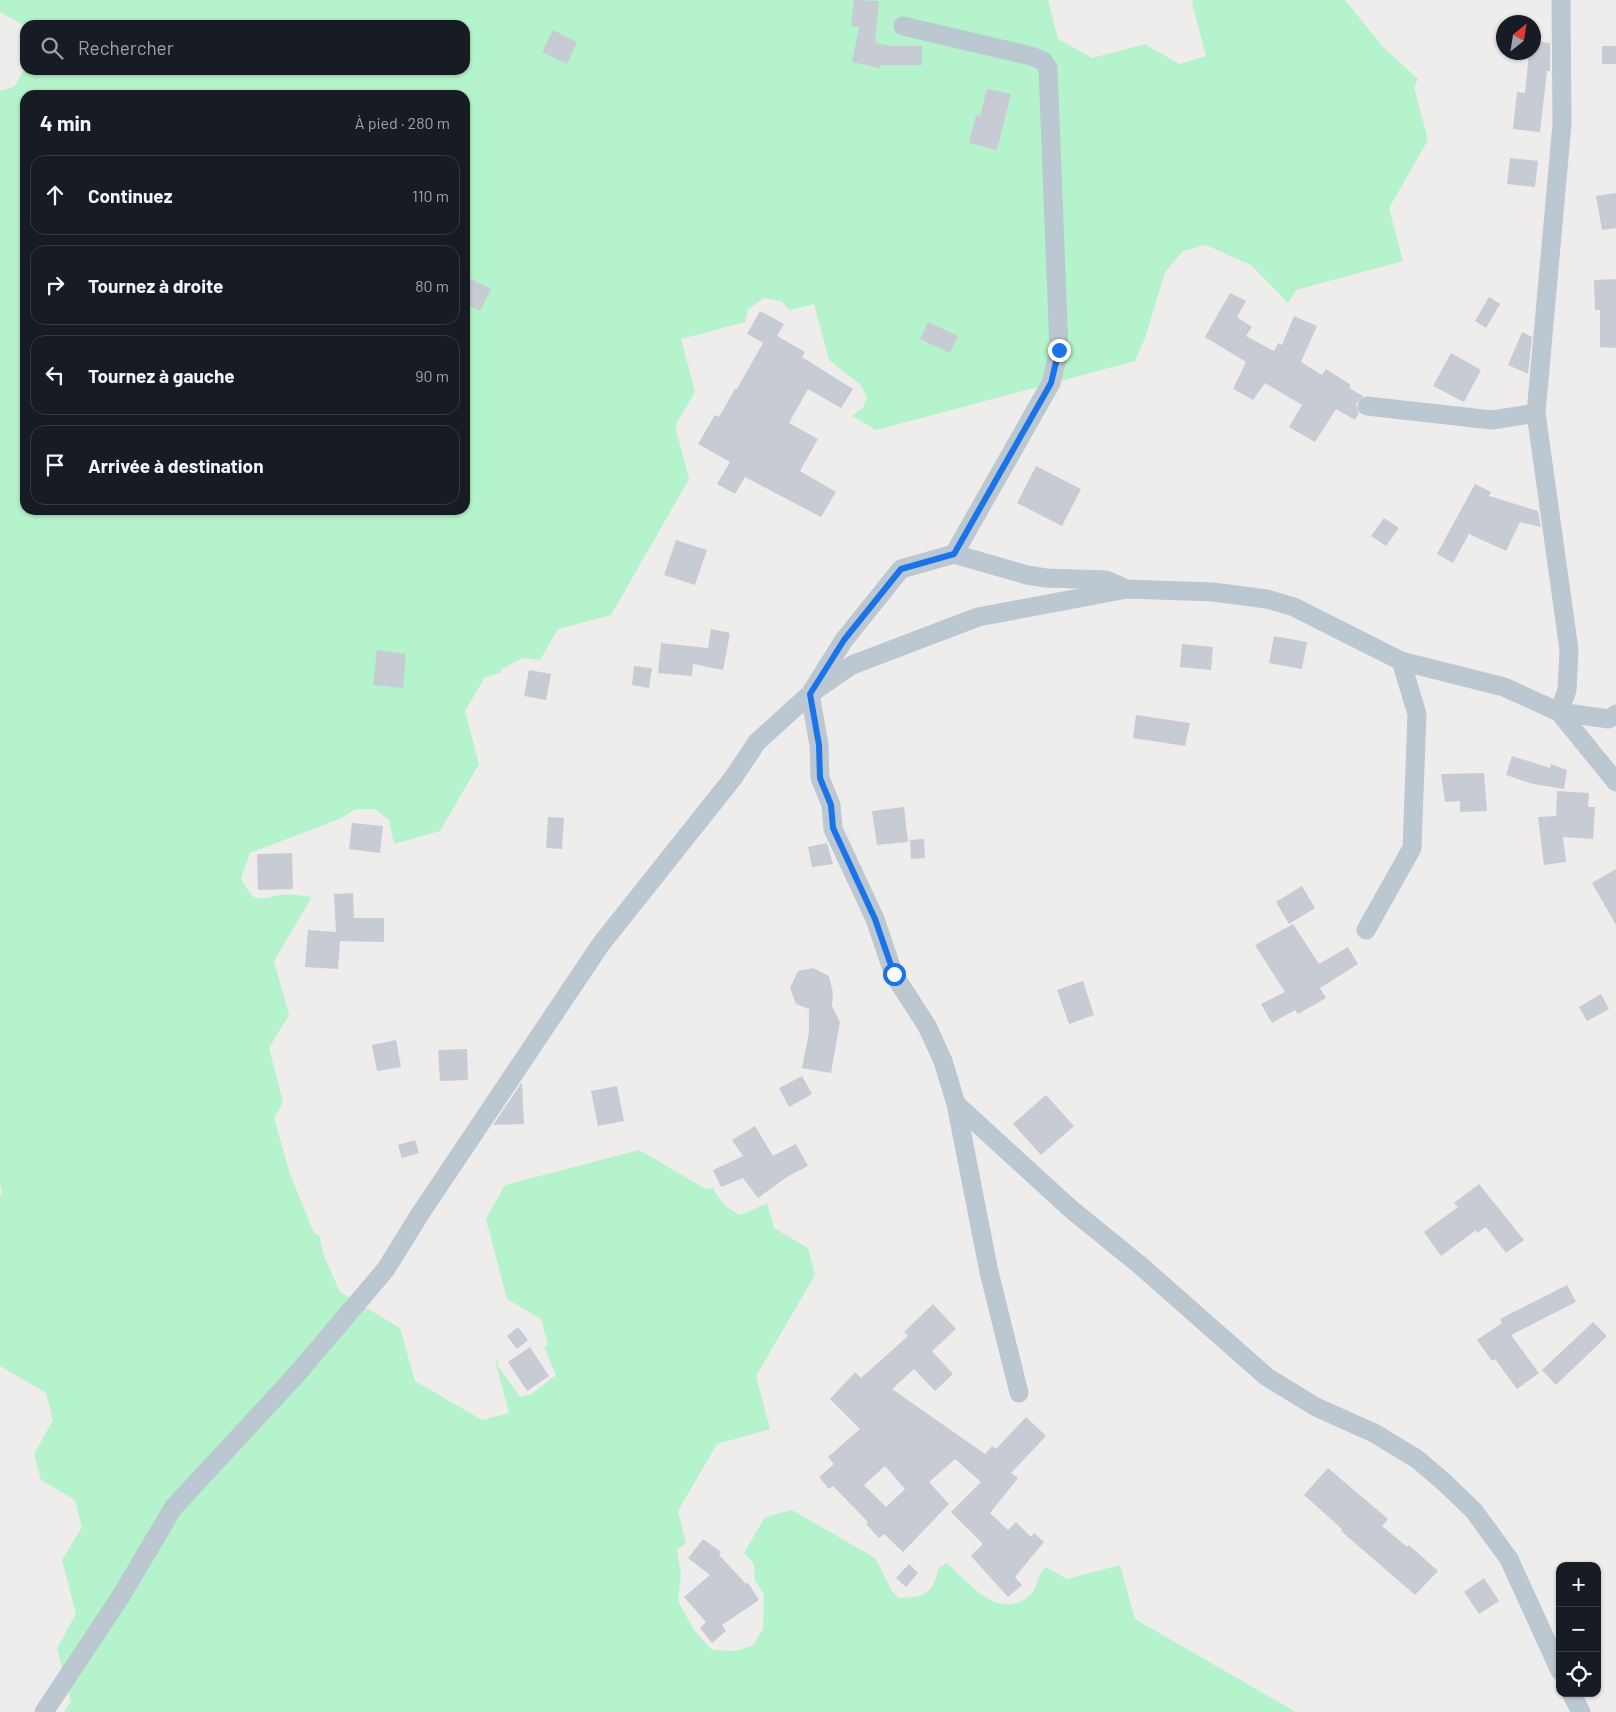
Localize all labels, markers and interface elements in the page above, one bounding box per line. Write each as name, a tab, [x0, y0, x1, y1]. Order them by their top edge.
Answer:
north arrow	[1496, 15, 1541, 60]
search box	[20, 20, 470, 75]
icon: search	[38, 34, 66, 62]
text: Rechercher	[78, 36, 174, 59]
text: 4 min	[40, 110, 91, 135]
text: À pied · 280 m	[355, 113, 450, 132]
icon: ahead	[41, 181, 69, 209]
text: Continuez	[88, 184, 172, 207]
text: 110 m	[412, 186, 449, 205]
icon: right	[41, 271, 69, 299]
text: Tournez à droite	[88, 274, 224, 297]
text: 80 m	[415, 276, 449, 295]
route end	[1048, 339, 1071, 362]
icon: left	[41, 361, 69, 389]
text: Tournez à gauche	[88, 364, 235, 387]
text: 90 m	[415, 366, 449, 385]
icon: arrive	[41, 451, 69, 479]
text: Arrivée à destination	[88, 454, 264, 477]
route start	[883, 963, 906, 986]
map controls	[1556, 1562, 1601, 1697]
button: +	[1556, 1562, 1601, 1607]
button: −	[1556, 1607, 1601, 1652]
button: locate	[1556, 1652, 1601, 1697]

